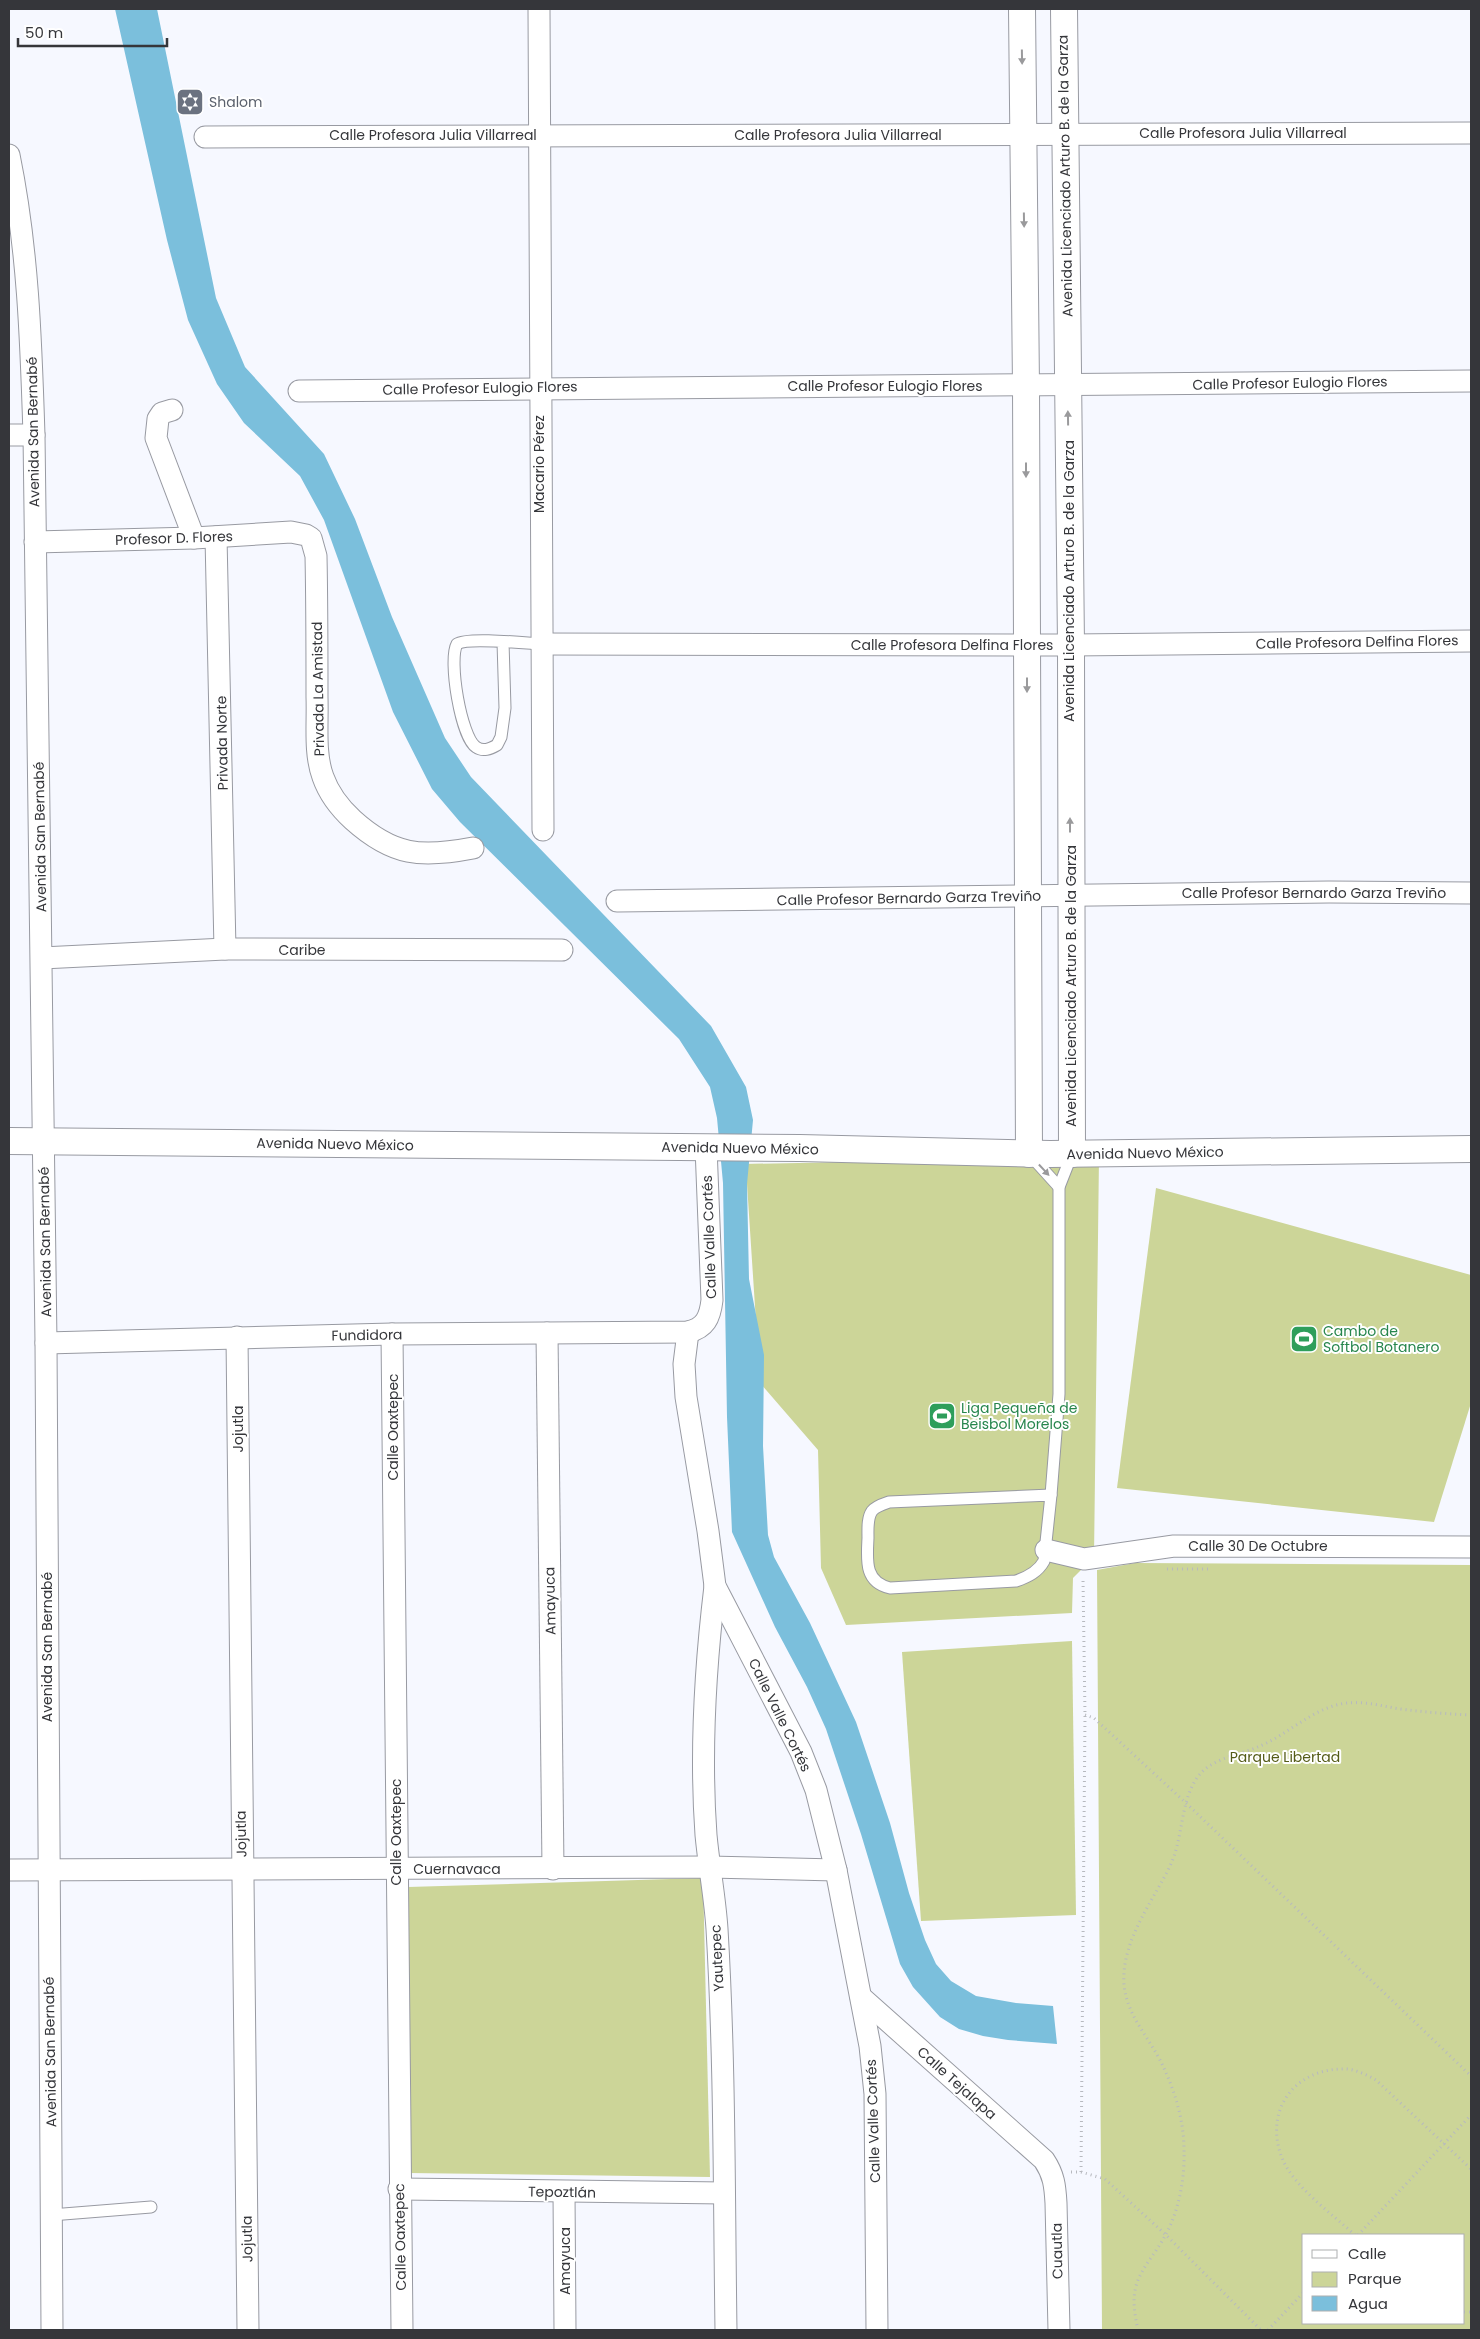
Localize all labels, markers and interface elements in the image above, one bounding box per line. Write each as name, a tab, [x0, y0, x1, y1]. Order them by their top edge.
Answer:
scale bar	[18, 15, 166, 47]
text: 50 m	[25, 22, 63, 43]
street label: Avenida Licenciado Arturo B. de la Garza	[1053, 35, 1077, 317]
one-way arrow	[1019, 50, 1027, 66]
synagogue icon: Shalom	[175, 87, 205, 117]
place label: Shalom	[209, 92, 262, 112]
street label: Calle Profesora Julia Villarreal	[1139, 123, 1347, 143]
street label: Calle Profesora Julia Villarreal	[329, 125, 537, 145]
street label: Calle Profesora Julia Villarreal	[734, 125, 942, 145]
one-way arrow	[1020, 212, 1028, 228]
street label: Avenida San Bernabé	[22, 356, 44, 507]
street label: Calle Profesor Eulogio Flores	[1192, 371, 1388, 395]
street label: Calle Profesor Eulogio Flores	[382, 376, 578, 400]
street label: Calle Profesor Eulogio Flores	[787, 376, 983, 396]
one-way arrow	[1064, 409, 1072, 425]
street label: Macario Pérez	[529, 415, 549, 513]
street label: Avenida Licenciado Arturo B. de la Garza	[1059, 440, 1079, 722]
one-way arrow	[1022, 462, 1030, 478]
street label: Profesor D. Flores	[115, 526, 233, 550]
street label: Privada La Amistad	[307, 622, 329, 756]
street label: Calle Profesora Delfina Flores	[1255, 630, 1459, 654]
street label: Calle Profesora Delfina Flores	[851, 635, 1053, 655]
one-way arrow	[1023, 677, 1031, 693]
street label: Privada Norte	[211, 695, 233, 790]
street label: Avenida San Bernabé	[29, 761, 51, 912]
one-way arrow	[1066, 817, 1074, 833]
street label: Avenida Licenciado Arturo B. de la Garza	[1061, 845, 1081, 1127]
street label: Calle Profesor Bernardo Garza Treviño	[1182, 883, 1446, 903]
street label: Calle Profesor Bernardo Garza Treviño	[777, 886, 1041, 910]
street label: Caribe	[278, 940, 326, 960]
street label: Avenida Nuevo México	[256, 1133, 414, 1155]
street label: Avenida Nuevo México	[661, 1137, 819, 1159]
street label: Avenida Nuevo México	[1066, 1142, 1224, 1164]
one-way arrow	[1038, 1164, 1050, 1176]
street label: Avenida San Bernabé	[34, 1166, 56, 1317]
street label: Calle Valle Cortés	[697, 1175, 721, 1299]
place label: Cambo de Softbol Botanero	[1323, 1321, 1439, 1357]
street label: Fundidora	[331, 1324, 403, 1346]
sports icon: Cambo de Softbol Botanero	[1289, 1324, 1319, 1354]
street label: Calle Oaxtepec	[383, 1373, 403, 1481]
place label: Liga Pequeña de Beisbol Morelos	[961, 1398, 1078, 1434]
sports icon: Liga Pequeña de Beisbol Morelos	[927, 1401, 957, 1431]
street label: Jojutla	[228, 1406, 248, 1452]
street label: Calle 30 De Octubre	[1188, 1536, 1328, 1556]
street label: Amayuca	[539, 1567, 561, 1635]
street label: Avenida San Bernabé	[37, 1571, 57, 1722]
street label: Calle Valle Cortés	[744, 1655, 816, 1775]
park label: Parque Libertad	[1230, 1747, 1340, 1767]
street label: Calle Oaxtepec	[386, 1778, 406, 1886]
street label: Jojutla	[231, 1810, 251, 1858]
street label: Cuernavaca	[413, 1859, 501, 1879]
street label: Yautepec	[705, 1924, 729, 1992]
street label: Avenida San Bernabé	[39, 1976, 61, 2127]
street label: Calle Tejalapa	[913, 2042, 1001, 2124]
street label: Calle Valle Cortés	[861, 2059, 885, 2183]
street label: Tepoztlán	[528, 2181, 596, 2203]
street label: Calle Oaxtepec	[389, 2183, 411, 2291]
street label: Jojutla	[237, 2215, 257, 2263]
street label: Cuautla	[1047, 2223, 1067, 2279]
street label: Amayuca	[555, 2227, 575, 2295]
legend	[1302, 2234, 1465, 2324]
text: Calle	[1348, 2243, 1386, 2264]
text: Parque	[1348, 2268, 1401, 2289]
text: Agua	[1348, 2293, 1388, 2314]

